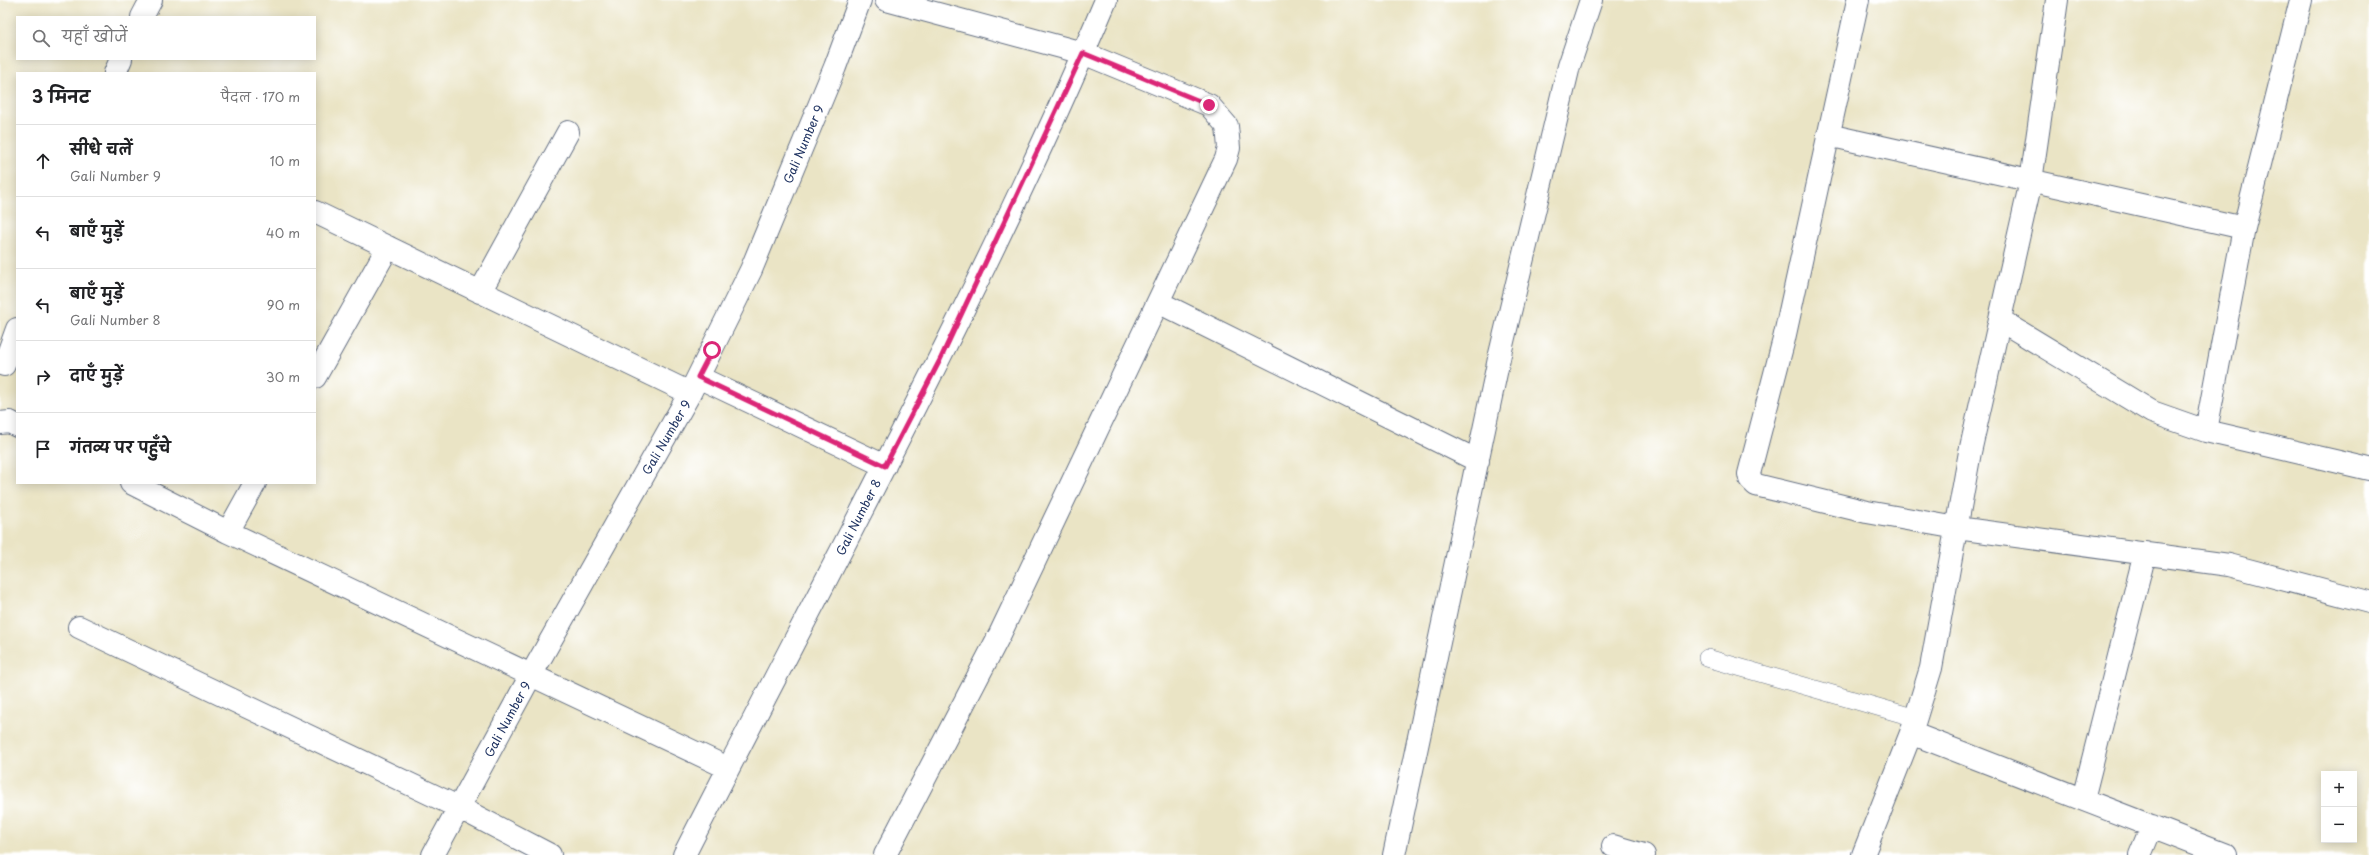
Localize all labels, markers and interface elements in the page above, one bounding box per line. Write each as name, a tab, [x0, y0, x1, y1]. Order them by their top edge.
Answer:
search box	[16, 16, 316, 60]
text: यहाँ खोजें	[62, 24, 128, 47]
icon: search	[30, 27, 52, 49]
text: 3 मिनट	[32, 83, 90, 109]
text: पैदल · 170 m	[221, 87, 300, 106]
route end	[1200, 96, 1218, 114]
street label: Gali Number 9	[778, 102, 828, 186]
text: सीधे चलें	[70, 137, 132, 160]
icon: ahead	[32, 150, 54, 172]
text: 10 m	[270, 151, 300, 170]
text: Gali Number 9	[70, 166, 161, 185]
text: बाएँ मुड़ें	[70, 219, 124, 242]
icon: left	[32, 222, 54, 244]
text: 40 m	[266, 223, 300, 242]
text: बाएँ मुड़ें	[70, 281, 124, 304]
icon: left	[32, 294, 54, 316]
text: 90 m	[267, 295, 300, 314]
text: Gali Number 8	[70, 310, 161, 329]
route start	[703, 341, 721, 359]
text: दाएँ मुड़ें	[70, 363, 123, 386]
icon: right	[32, 366, 54, 388]
text: 30 m	[266, 367, 300, 386]
street label: Gali Number 9	[637, 396, 695, 478]
text: गंतव्य पर पहुँचे	[70, 435, 171, 458]
icon: arrive	[32, 438, 54, 460]
street label: Gali Number 8	[831, 476, 885, 558]
street label: Gali Number 9	[479, 678, 535, 760]
map controls	[2321, 771, 2357, 843]
button: +	[2321, 771, 2357, 807]
button: −	[2321, 807, 2357, 843]

